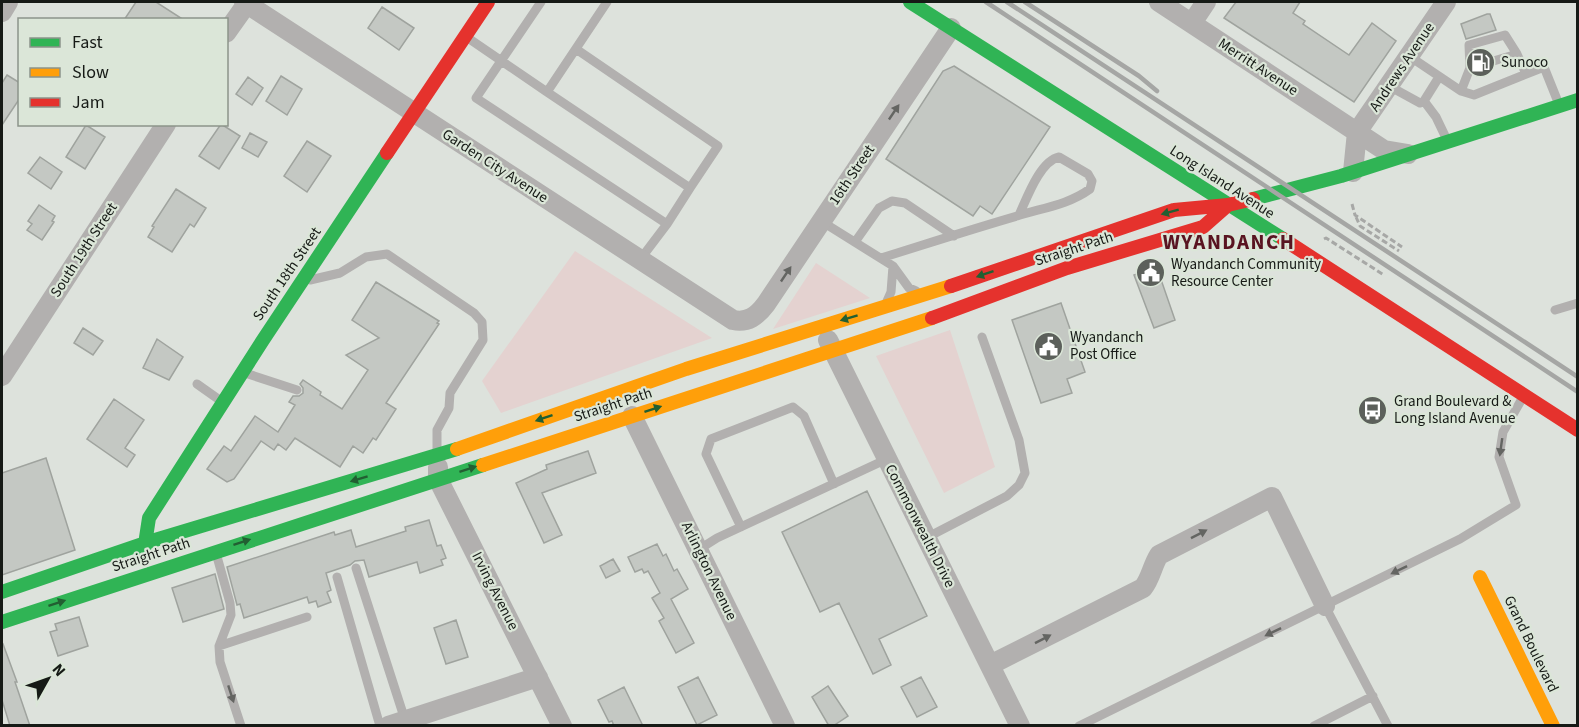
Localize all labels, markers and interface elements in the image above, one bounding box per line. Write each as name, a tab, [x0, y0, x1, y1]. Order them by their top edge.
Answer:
legend	[18, 18, 228, 126]
street label: Andrews Avenue	[1364, 18, 1440, 116]
text: Fast	[72, 30, 103, 55]
street label: Merritt Avenue	[1214, 33, 1302, 101]
fuel station icon: Sunoco	[1464, 46, 1496, 78]
place label: Sunoco	[1501, 52, 1548, 73]
text: Slow	[72, 60, 109, 85]
text: Jam	[72, 90, 105, 115]
one-way arrow	[888, 104, 900, 120]
street label: Garden City Avenue	[438, 124, 552, 208]
street label: Long Island Avenue	[1165, 140, 1279, 224]
street label: 16th Street	[824, 141, 880, 209]
street label: South 19th Street	[45, 198, 123, 302]
one-way arrow	[1161, 208, 1179, 218]
street label: South 18th Street	[248, 223, 326, 325]
street label: Straight Path	[1032, 226, 1116, 272]
district label: WYANDANCH	[1163, 227, 1295, 257]
place label: Wyandanch Community Resource Center	[1171, 254, 1321, 292]
public building icon: Wyandanch Community Resource Center	[1134, 257, 1166, 289]
one-way arrow	[780, 266, 792, 282]
one-way arrow	[976, 270, 994, 280]
one-way arrow	[840, 314, 858, 323]
place label: Wyandanch Post Office	[1070, 327, 1143, 365]
public building icon: Wyandanch Post Office	[1033, 330, 1065, 362]
street label: Straight Path	[571, 382, 655, 428]
place label: Grand Boulevard & Long Island Avenue	[1394, 391, 1515, 429]
bus stop icon: Grand Boulevard & Long Island Avenue	[1357, 394, 1389, 426]
one-way arrow	[644, 404, 662, 414]
one-way arrow	[535, 414, 553, 424]
one-way arrow	[1496, 438, 1505, 457]
street label: Commonwealth Drive	[880, 461, 960, 591]
one-way arrow	[459, 464, 477, 473]
one-way arrow	[350, 475, 368, 484]
street label: Arlington Avenue	[676, 518, 742, 624]
one-way arrow	[1190, 529, 1207, 539]
street label: Straight Path	[109, 532, 193, 578]
one-way arrow	[233, 537, 251, 547]
street label: Irving Avenue	[466, 548, 524, 634]
one-way arrow	[1390, 565, 1407, 574]
street label: Grand Boulevard	[1498, 592, 1564, 696]
one-way arrow	[48, 598, 66, 608]
one-way arrow	[1264, 627, 1281, 637]
one-way arrow	[1035, 635, 1052, 644]
north arrow	[18, 649, 78, 709]
text: N	[47, 659, 71, 681]
one-way arrow	[227, 685, 236, 703]

